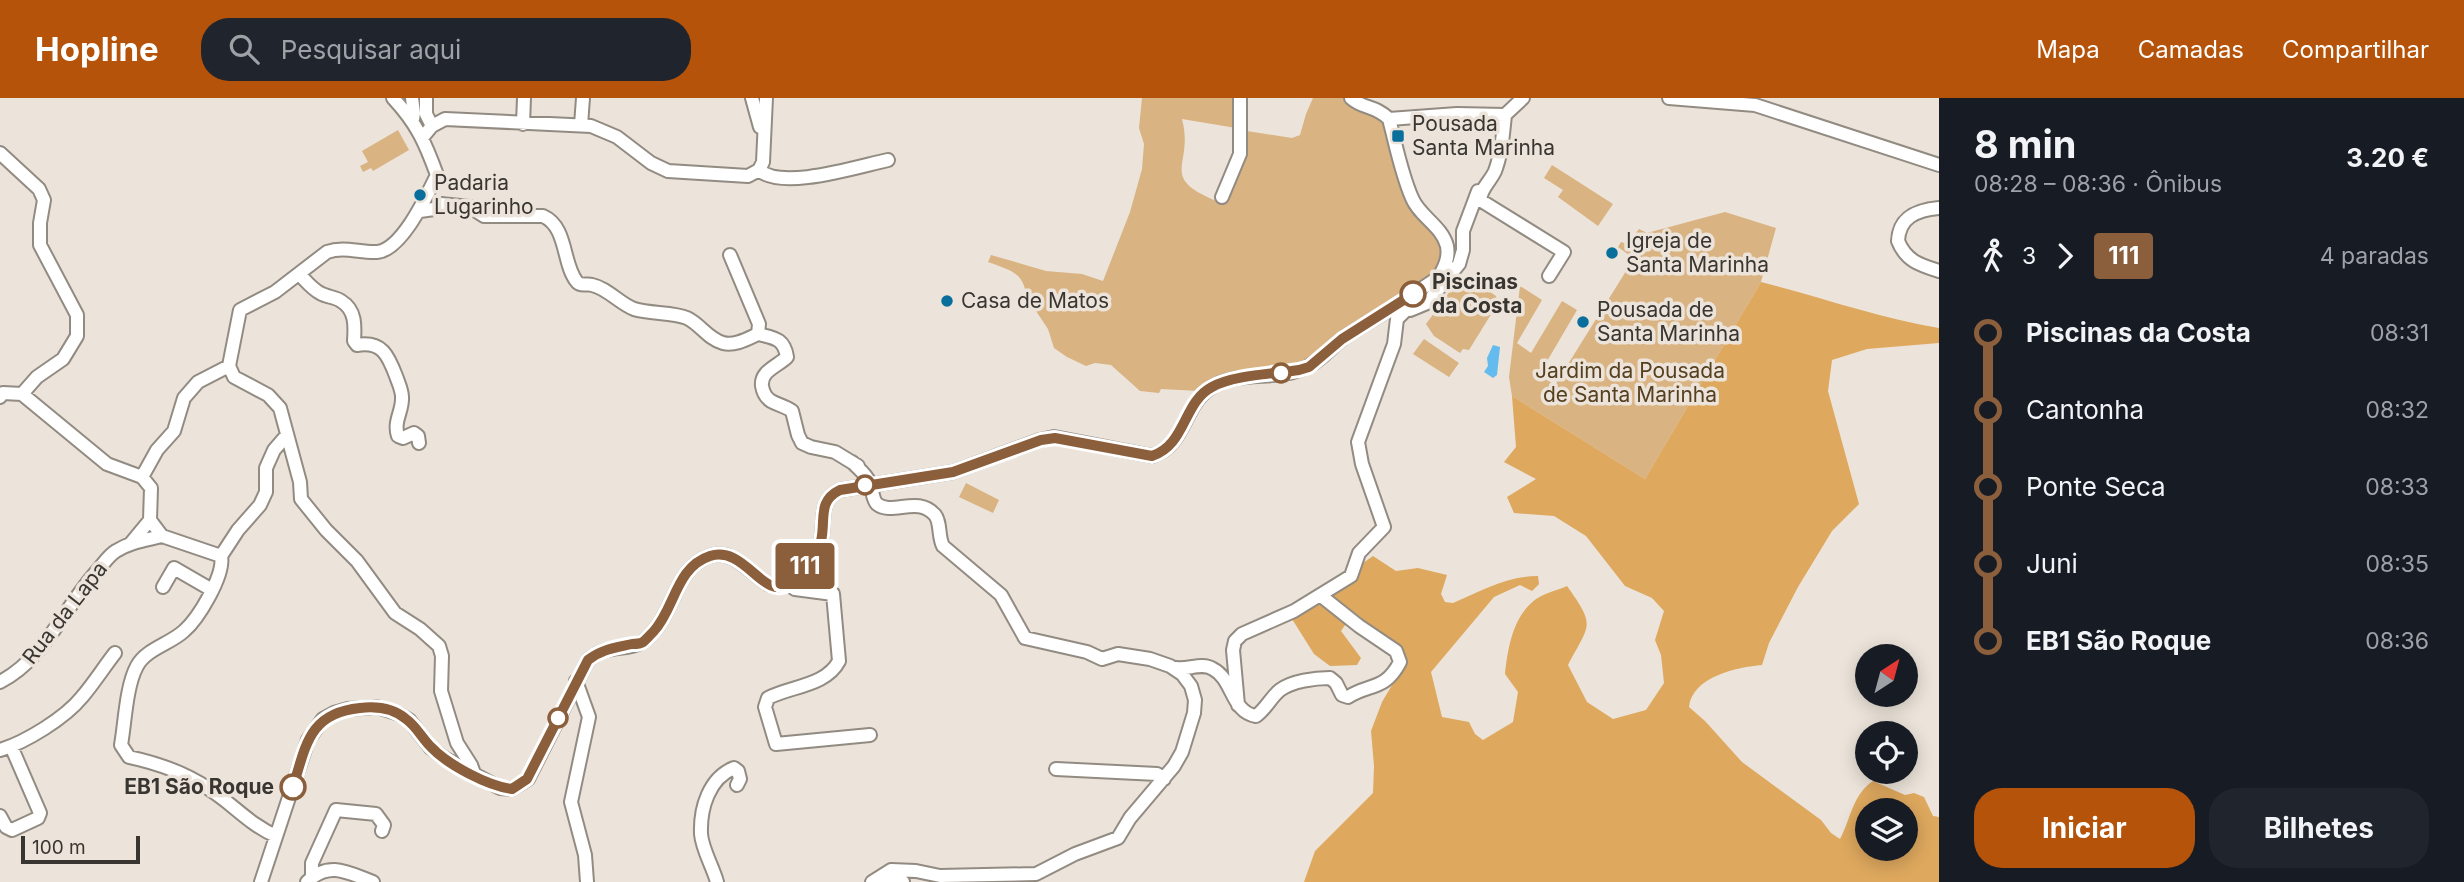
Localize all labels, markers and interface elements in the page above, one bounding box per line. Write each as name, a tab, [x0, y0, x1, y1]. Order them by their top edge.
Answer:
search box	[201, 18, 691, 81]
text: Hopline	[35, 29, 159, 69]
icon: search	[225, 30, 263, 68]
text: Pesquisar aqui	[281, 34, 461, 65]
text: Mapa	[2036, 35, 2100, 64]
text: Camadas	[2138, 35, 2244, 64]
text: Compartilhar	[2282, 35, 2429, 64]
place label: Pousada Santa Marinha	[1412, 111, 1555, 160]
text: 8 min	[1974, 121, 2076, 167]
marker: Pousada Santa Marinha	[1390, 128, 1406, 144]
text: 3.20 €	[2346, 142, 2429, 173]
place label: Padaria Lugarinho	[434, 170, 534, 219]
text: 08:28 – 08:36 · Ônibus	[1974, 170, 2222, 198]
marker: Padaria Lugarinho	[412, 187, 428, 203]
place label: Igreja de Santa Marinha	[1626, 228, 1769, 277]
icon: walk	[1974, 237, 2012, 275]
icon: forward	[2046, 237, 2084, 275]
text: 111	[2108, 241, 2139, 270]
text: 3	[2022, 242, 2036, 270]
text: 4 paradas	[2320, 242, 2429, 270]
marker: Igreja de Santa Marinha	[1604, 245, 1620, 261]
place label: Piscinas da Costa	[1432, 269, 1523, 318]
marker: Piscinas da Costa	[1400, 281, 1426, 307]
place label: Casa de Matos	[961, 288, 1109, 313]
marker: Casa de Matos	[939, 293, 955, 309]
place label: Pousada de Santa Marinha	[1597, 297, 1740, 346]
marker: Pousada de Santa Marinha	[1575, 314, 1591, 330]
text: Piscinas da Costa	[2026, 317, 2251, 348]
text: 08:31	[2370, 319, 2429, 347]
park label: Jardim da Pousada de Santa Marinha	[1535, 358, 1725, 407]
unlabelled marker	[1271, 363, 1291, 383]
text: Cantonha	[2026, 394, 2144, 425]
text: 08:32	[2365, 396, 2429, 424]
text: Ponte Seca	[2026, 471, 2166, 502]
text: 08:33	[2365, 473, 2429, 501]
unlabelled marker	[855, 475, 875, 495]
line badge: 111	[765, 543, 845, 589]
text: Juni	[2026, 548, 2078, 579]
text: 08:35	[2365, 550, 2429, 578]
text: 111	[789, 551, 821, 580]
street label: Rua da Lapa	[17, 557, 112, 669]
text: EB1 São Roque	[2026, 625, 2211, 656]
text: 08:36	[2365, 627, 2429, 655]
north arrow	[1855, 644, 1918, 707]
map controls	[1855, 644, 1918, 861]
unlabelled marker	[548, 708, 568, 728]
button: locate	[1855, 721, 1918, 784]
place label: EB1 São Roque	[124, 774, 274, 799]
marker: EB1 São Roque	[280, 774, 306, 800]
button: Iniciar	[1974, 788, 2195, 868]
button: Bilhetes	[2209, 788, 2429, 868]
button: layers	[1855, 798, 1918, 861]
scale bar	[21, 833, 140, 865]
text: 100 m	[32, 836, 86, 859]

